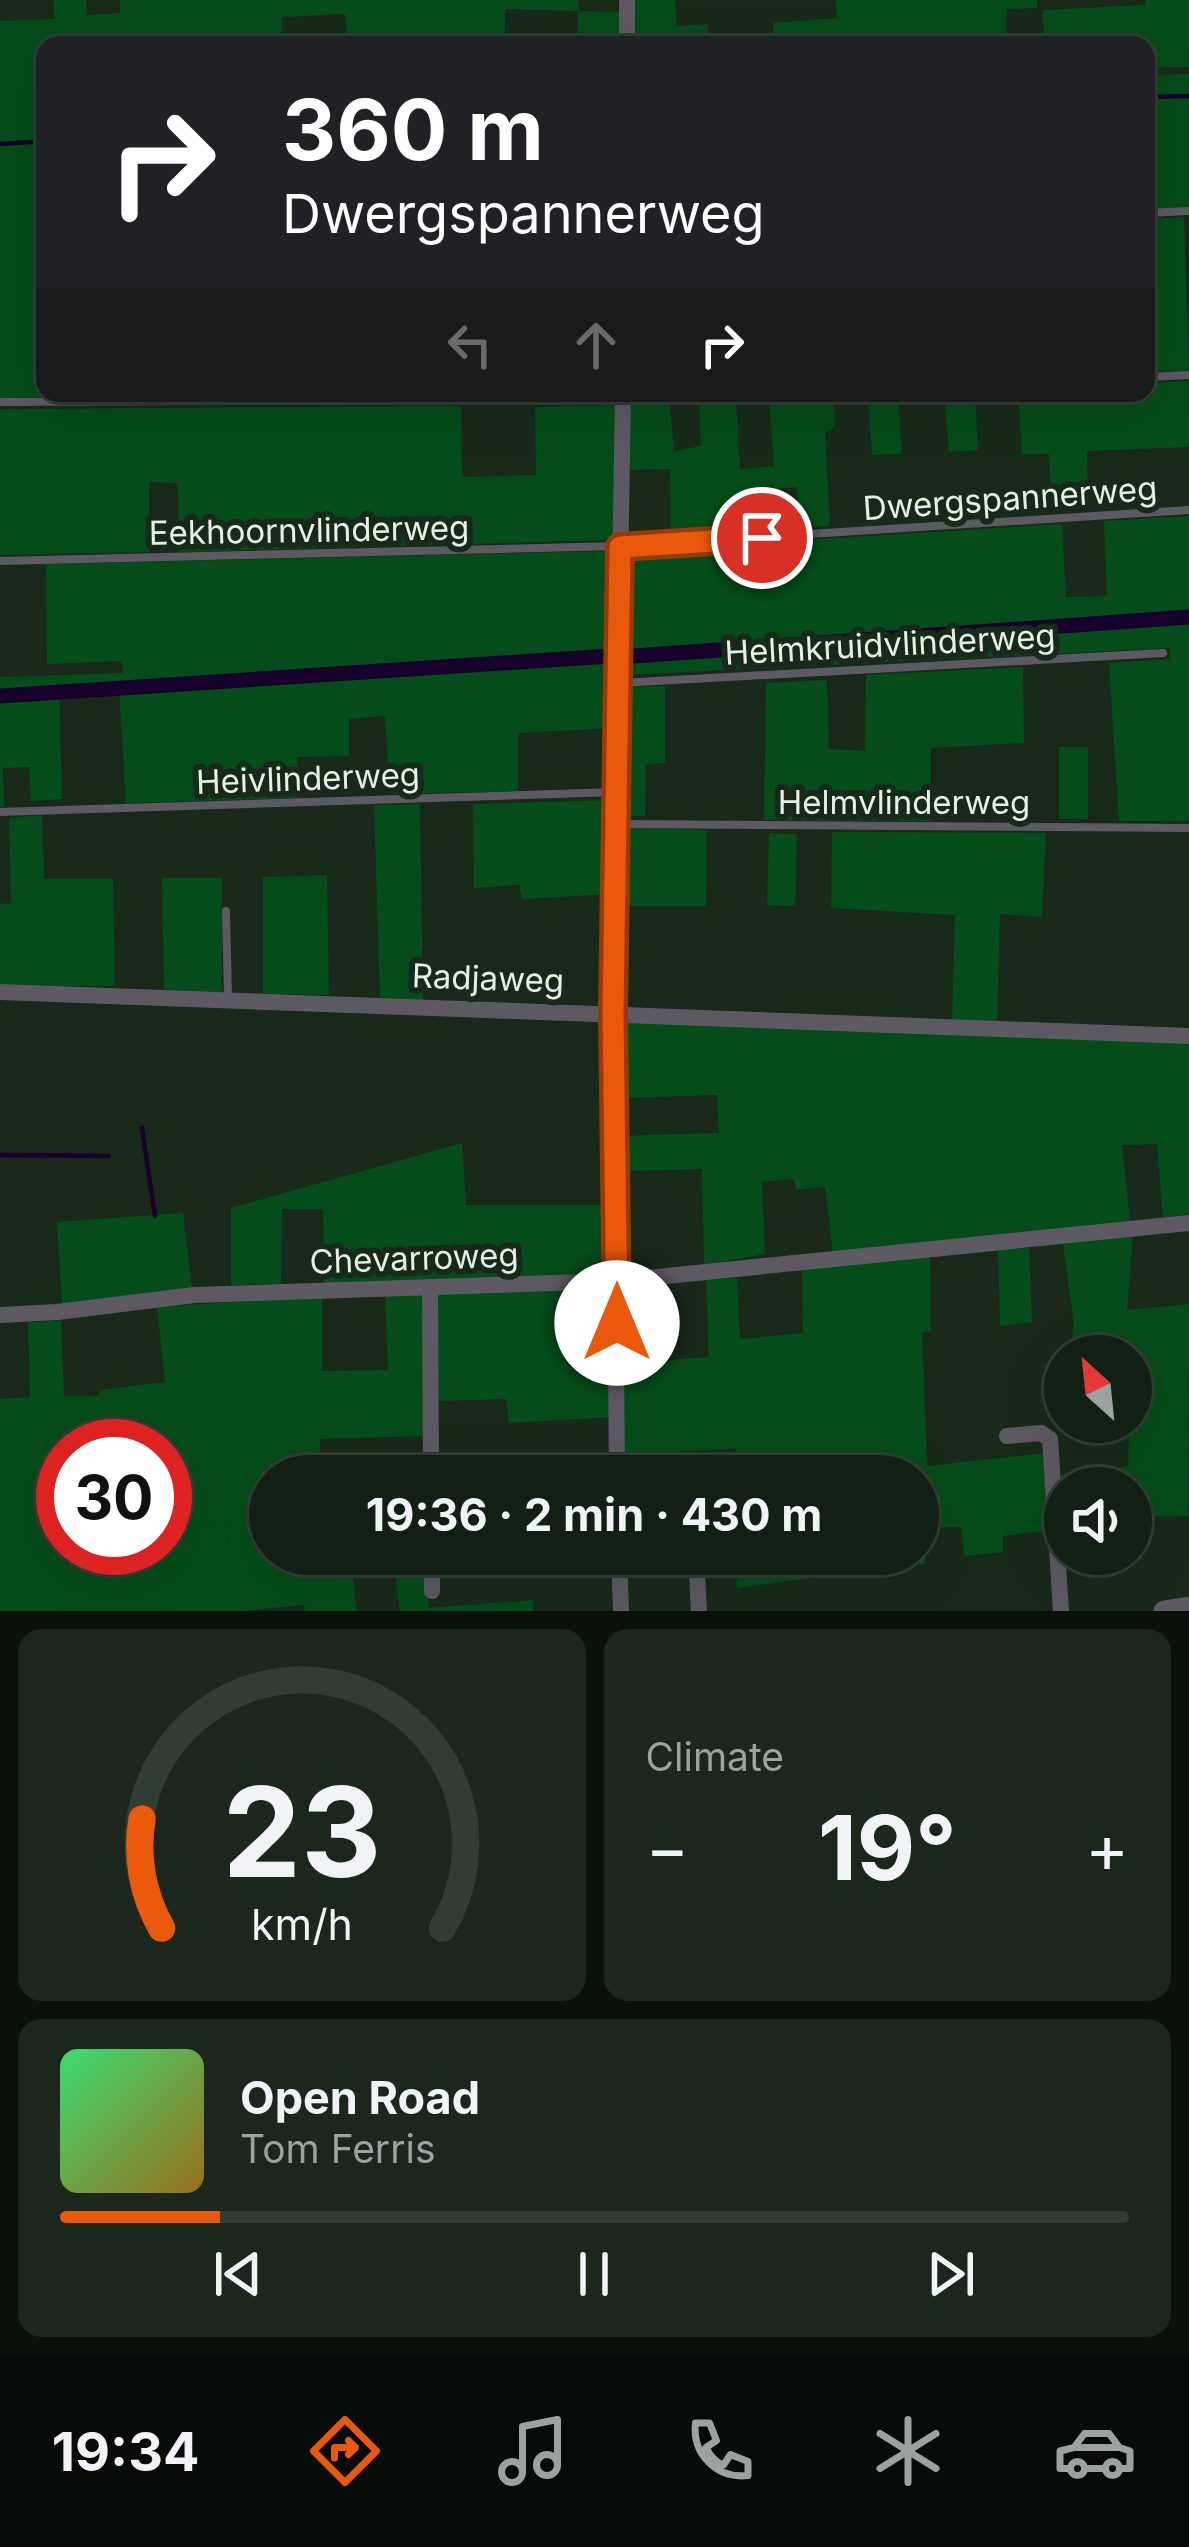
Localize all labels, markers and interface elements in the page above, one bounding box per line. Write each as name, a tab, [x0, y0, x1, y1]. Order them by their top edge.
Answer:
text: 360 m	[282, 79, 544, 180]
icon: right	[84, 84, 240, 240]
text: Dwergspannerweg	[282, 181, 765, 246]
icon: left	[437, 312, 503, 378]
icon: ahead	[563, 312, 629, 378]
icon: right	[689, 312, 755, 378]
street label: Dwergspannerweg	[862, 468, 1158, 528]
pin	[711, 487, 813, 589]
icon: arrive	[729, 505, 795, 571]
street label: Eekhoornvlinderweg	[148, 507, 470, 553]
street label: Helmkruidvlinderweg	[724, 615, 1056, 673]
street label: Heivlinderweg	[195, 754, 421, 802]
street label: Helmvlinderweg	[778, 782, 1030, 822]
street label: Radjaweg	[411, 955, 565, 1001]
street label: Chevarroweg	[309, 1234, 519, 1282]
position arrow	[554, 1260, 680, 1386]
north arrow	[1044, 1335, 1152, 1443]
map controls	[1044, 1335, 1152, 1575]
speed limit sign: 30	[36, 1419, 192, 1575]
button: sound	[1044, 1467, 1152, 1575]
text: 19:36 · 2 min · 430 m	[366, 1487, 822, 1542]
text: Climate	[646, 1733, 784, 1780]
text: 23	[222, 1756, 381, 1907]
text: 19°	[818, 1793, 957, 1902]
text: −	[646, 1808, 689, 1888]
text: +	[1085, 1808, 1129, 1888]
text: km/h	[251, 1898, 353, 1950]
text: Open Road	[240, 2070, 480, 2125]
text: Tom Ferris	[240, 2125, 435, 2172]
icon: previous	[205, 2241, 271, 2307]
icon: pause	[561, 2241, 627, 2307]
icon: next	[918, 2241, 984, 2307]
icon: directions	[303, 2409, 387, 2493]
icon: music	[491, 2409, 575, 2493]
icon: phone	[678, 2409, 762, 2493]
icon: climate	[866, 2409, 950, 2493]
icon: car	[1053, 2409, 1137, 2493]
text: 19:34	[52, 2419, 200, 2484]

